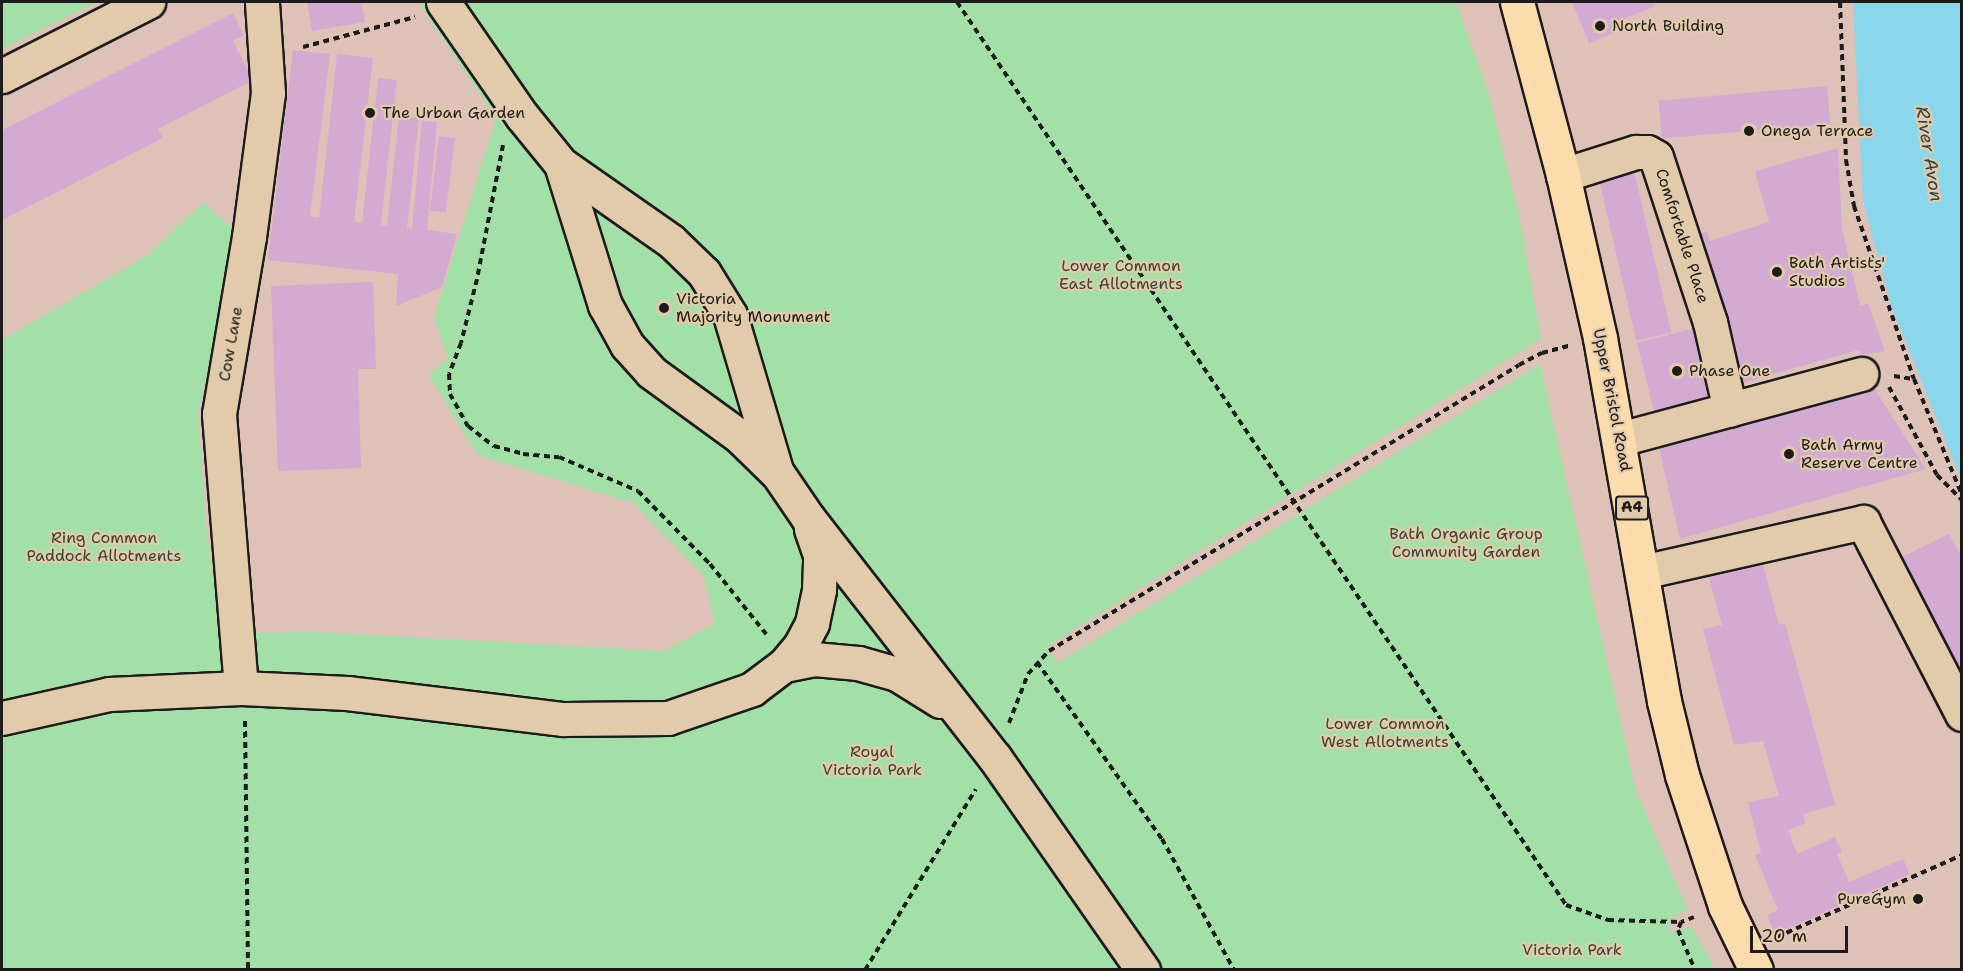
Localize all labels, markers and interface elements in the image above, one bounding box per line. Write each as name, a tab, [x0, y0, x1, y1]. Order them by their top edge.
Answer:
place label: North Building	[1612, 16, 1724, 36]
marker: North Building	[1593, 19, 1607, 33]
place label: The Urban Garden	[382, 103, 525, 123]
water label: River Avon	[1911, 105, 1947, 203]
marker: The Urban Garden	[363, 106, 377, 120]
place label: Onega Terrace	[1761, 121, 1873, 141]
marker: Onega Terrace	[1742, 124, 1756, 138]
street label: Comfortable Place	[1651, 166, 1713, 306]
place label: Bath Artists' Studios	[1789, 253, 1885, 291]
park label: Lower Common East Allotments	[1059, 256, 1183, 294]
marker: Bath Artists' Studios	[1770, 265, 1784, 279]
place label: Victoria Majority Monument	[676, 289, 831, 327]
marker: Victoria Majority Monument	[657, 301, 671, 315]
street label: Cow Lane	[215, 305, 247, 383]
street label: Upper Bristol Road	[1589, 327, 1635, 473]
place label: Phase One	[1689, 361, 1770, 381]
marker: Phase One	[1670, 364, 1684, 378]
place label: Bath Army Reserve Centre	[1801, 435, 1918, 473]
marker: Bath Army Reserve Centre	[1782, 447, 1796, 461]
road number: A4	[1614, 496, 1650, 520]
park label: Bath Organic Group Community Garden	[1389, 524, 1543, 562]
park label: Ring Common Paddock Allotments	[27, 528, 181, 566]
park label: Lower Common West Allotments	[1321, 714, 1449, 752]
park label: Royal Victoria Park	[822, 742, 922, 780]
place label: PureGym	[1837, 889, 1906, 909]
marker: PureGym	[1911, 892, 1925, 906]
scale bar	[1753, 914, 1850, 952]
text: 20 m	[1761, 924, 1807, 948]
park label: Victoria Park	[1522, 940, 1622, 960]

